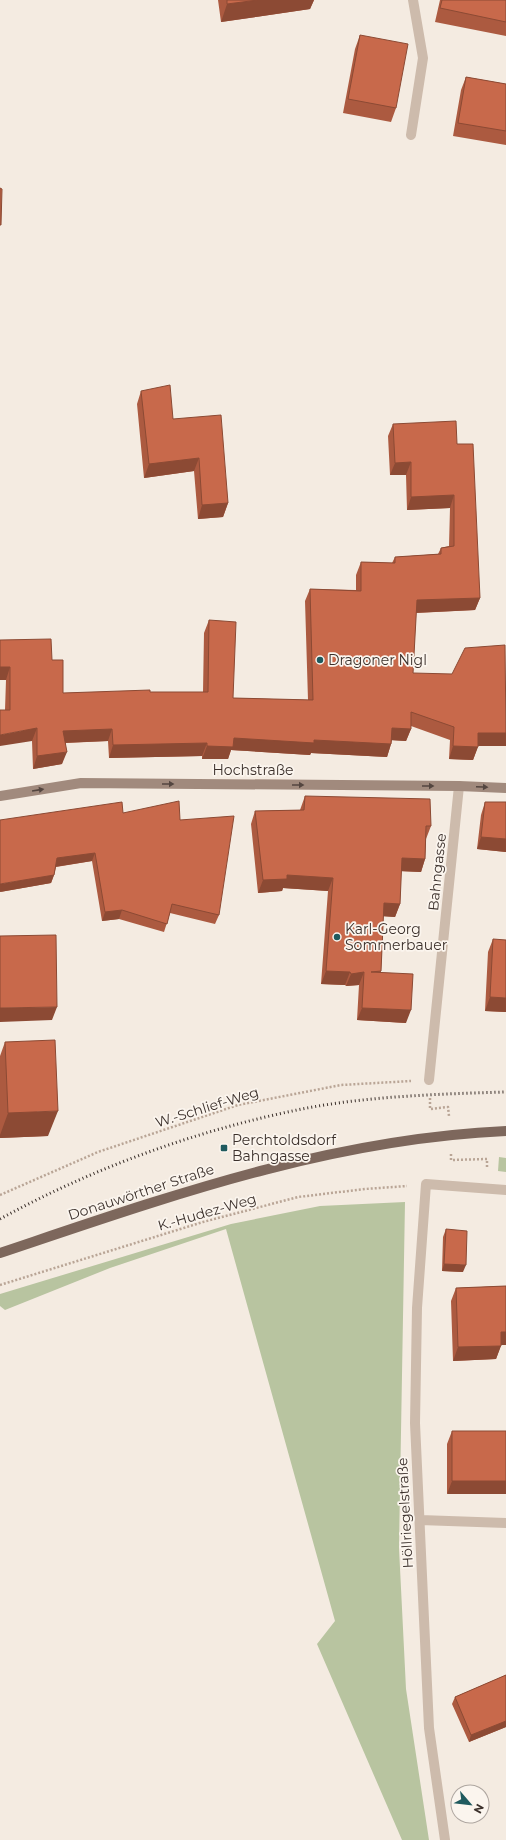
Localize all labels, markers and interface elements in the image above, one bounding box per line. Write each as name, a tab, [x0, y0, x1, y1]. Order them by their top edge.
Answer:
place label: Dragoner Nigl	[328, 651, 427, 669]
marker: Dragoner Nigl	[315, 655, 325, 665]
street label: Hochstraße	[212, 761, 294, 779]
one-way arrow	[162, 781, 175, 787]
one-way arrow	[292, 782, 305, 788]
one-way arrow	[422, 783, 435, 789]
one-way arrow	[476, 784, 489, 790]
one-way arrow	[32, 787, 45, 793]
street label: Bahngasse	[424, 832, 450, 912]
place label: Karl-Georg Sommerbauer	[345, 920, 448, 954]
marker: Karl-Georg Sommerbauer	[332, 932, 342, 942]
street label: W.-Schlief-Weg	[153, 1083, 261, 1131]
place label: Perchtoldsdorf Bahngasse	[232, 1131, 337, 1165]
marker: Perchtoldsdorf Bahngasse	[219, 1143, 229, 1153]
street label: Donauwörther Straße	[66, 1160, 216, 1224]
street label: K.-Hudez-Weg	[156, 1189, 258, 1235]
street label: Höllriegelstraße	[393, 1457, 417, 1569]
north arrow	[450, 1784, 490, 1824]
text: N	[471, 1801, 487, 1816]

